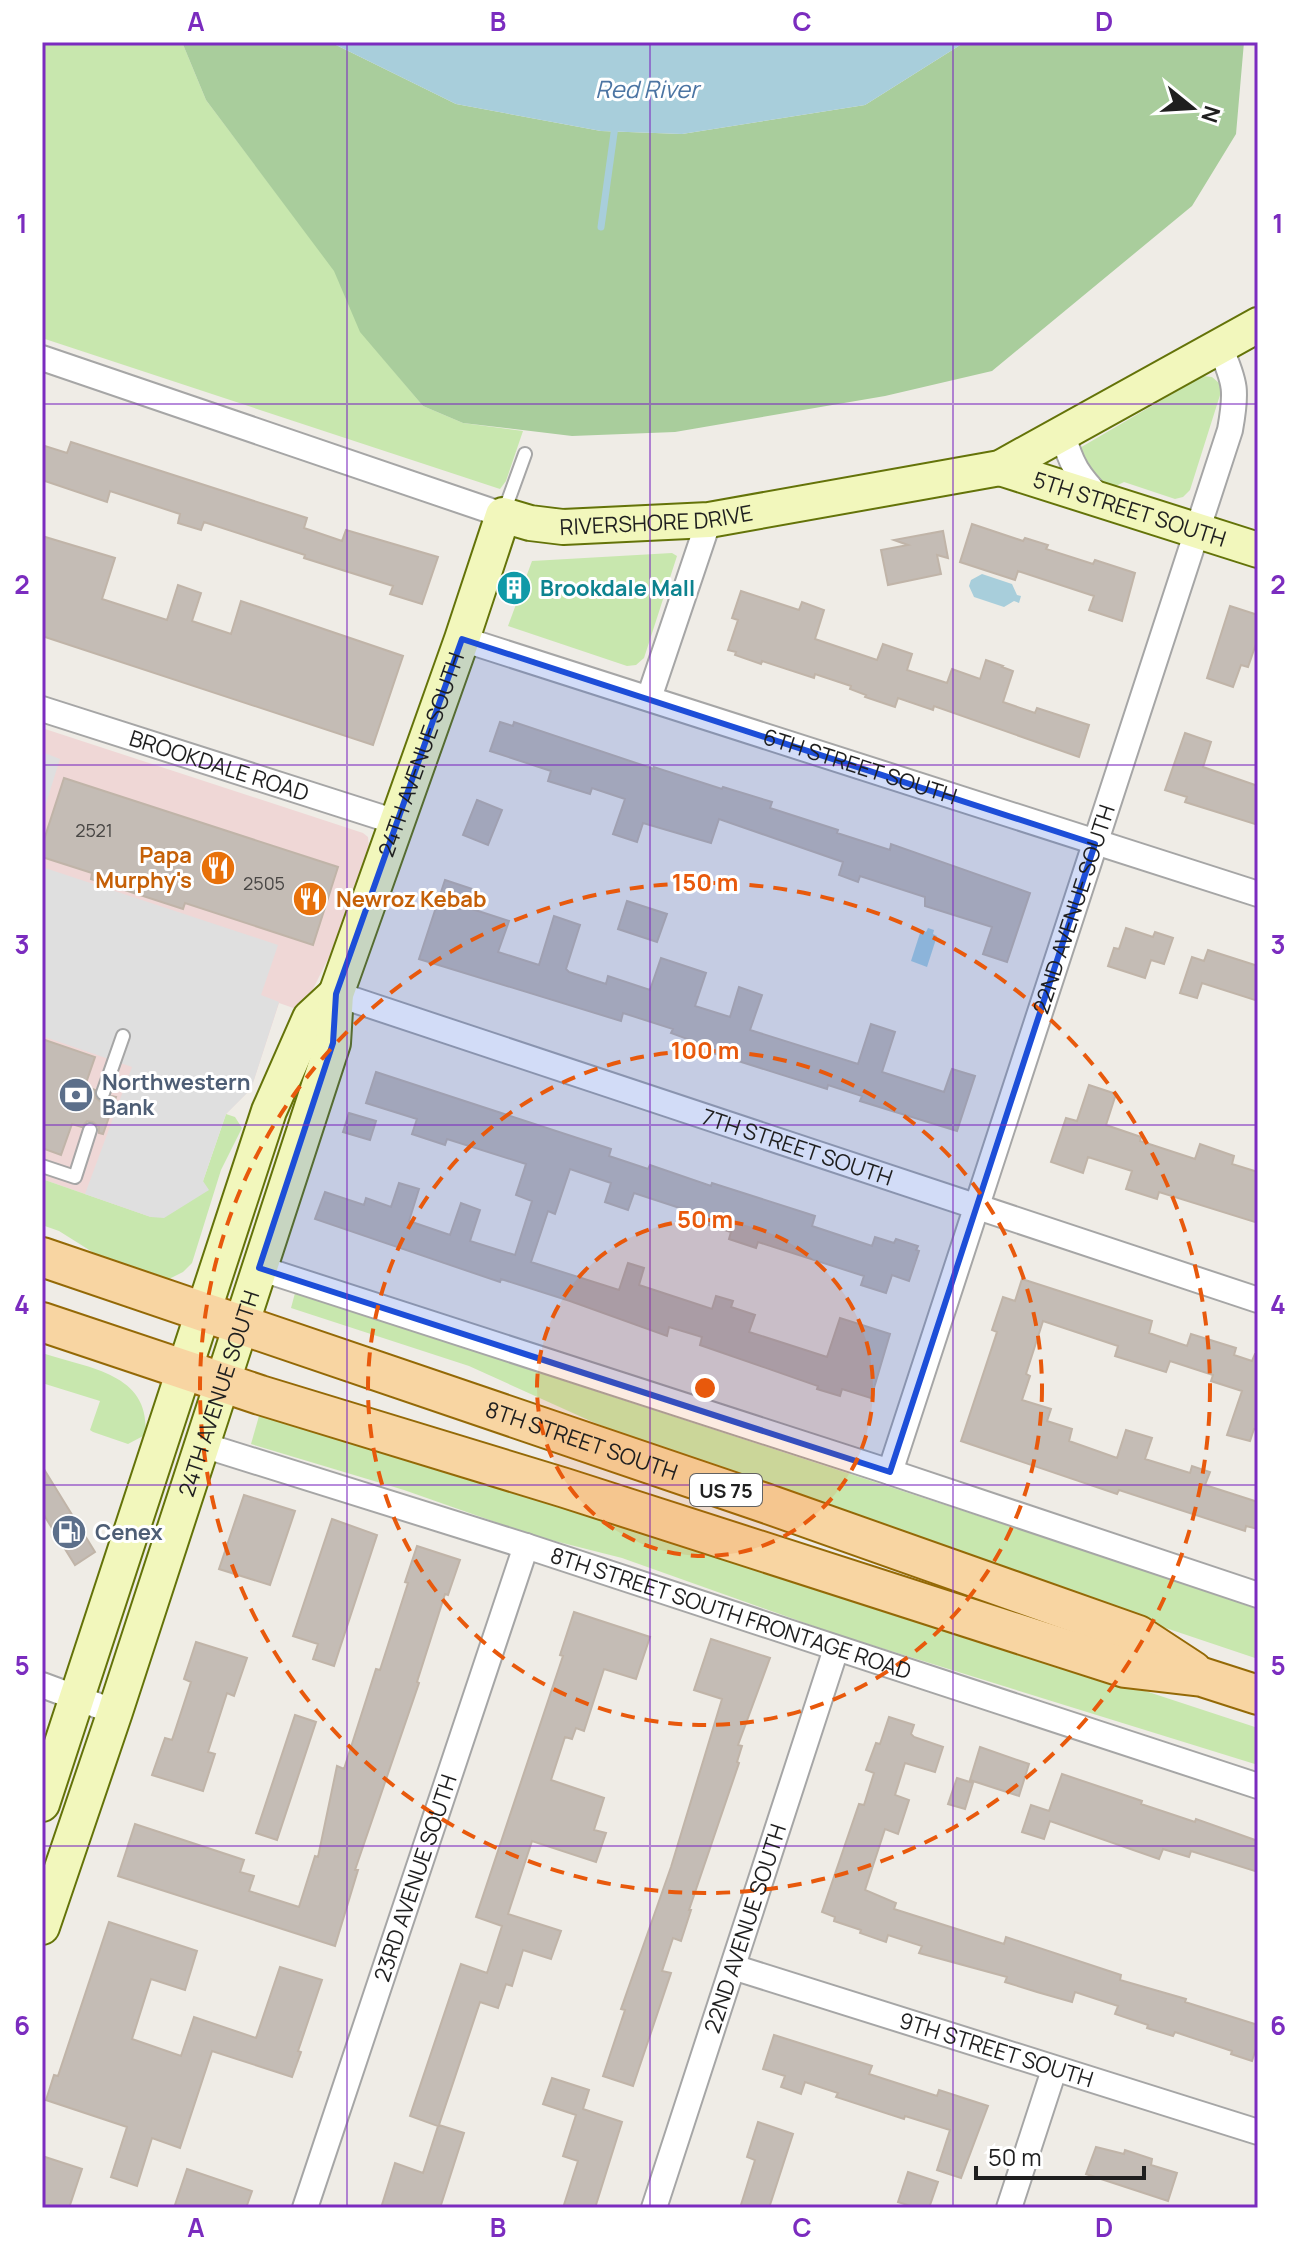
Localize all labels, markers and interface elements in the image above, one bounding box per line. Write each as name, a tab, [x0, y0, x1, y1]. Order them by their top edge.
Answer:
text: A	[187, 3, 205, 39]
text: B	[490, 3, 506, 39]
text: C	[792, 3, 812, 39]
text: D	[1095, 3, 1113, 39]
north arrow	[1152, 68, 1232, 148]
water label: Red River	[595, 72, 702, 105]
text: N	[1194, 102, 1228, 126]
text: 1	[16, 205, 28, 241]
text: 1	[1272, 205, 1284, 241]
street label: 5TH STREET SOUTH	[1029, 464, 1230, 554]
street label: RIVERSHORE DRIVE	[559, 497, 755, 542]
text: 2	[14, 566, 30, 602]
text: 2	[1270, 566, 1286, 602]
building icon: Brookdale Mall	[495, 569, 533, 607]
place label: Brookdale Mall	[540, 573, 695, 603]
street label: 24TH AVENUE SOUTH	[371, 648, 471, 861]
street label: 6TH STREET SOUTH	[759, 721, 961, 812]
street label: BROOKDALE ROAD	[126, 723, 313, 808]
street label: 22ND AVENUE SOUTH	[1026, 801, 1122, 1018]
house number: 2521	[75, 818, 113, 842]
place label: Papa Murphy's	[95, 840, 192, 895]
restaurant icon: Papa Murphy's	[199, 849, 237, 887]
text: 150 m	[672, 865, 738, 898]
house number: 2505	[243, 871, 285, 895]
restaurant icon: Newroz Kebab	[291, 880, 329, 918]
place label: Newroz Kebab	[336, 884, 486, 914]
text: 3	[14, 926, 30, 962]
text: 3	[1270, 926, 1286, 962]
text: 100 m	[671, 1033, 739, 1066]
place label: Northwestern Bank	[102, 1067, 251, 1122]
bank icon: Northwestern Bank	[57, 1076, 95, 1114]
street label: 7TH STREET SOUTH	[698, 1101, 897, 1193]
text: 50 m	[677, 1202, 733, 1235]
text: 4	[14, 1286, 30, 1322]
text: 4	[1270, 1286, 1286, 1322]
street label: 24TH AVENUE SOUTH	[171, 1287, 266, 1500]
centre of rings	[691, 1374, 719, 1402]
street label: 8TH STREET SOUTH	[482, 1394, 682, 1487]
road number: US 75	[690, 1474, 762, 1506]
fuel station icon: Cenex	[50, 1513, 88, 1551]
place label: Cenex	[95, 1517, 163, 1547]
street label: 8TH STREET SOUTH FRONTAGE ROAD	[547, 1540, 915, 1686]
text: 5	[14, 1647, 30, 1683]
text: 5	[1270, 1647, 1286, 1683]
street label: 23RD AVENUE SOUTH	[367, 1770, 464, 1985]
street label: 22ND AVENUE SOUTH	[697, 1820, 793, 2037]
street label: 9TH STREET SOUTH	[895, 2005, 1097, 2094]
text: 6	[14, 2007, 30, 2043]
text: 6	[1270, 2007, 1286, 2043]
scale bar	[976, 2130, 1144, 2180]
text: 50 m	[988, 2140, 1042, 2173]
text: A	[187, 2209, 205, 2245]
text: B	[490, 2209, 506, 2245]
text: C	[792, 2209, 812, 2245]
text: D	[1095, 2209, 1113, 2245]

